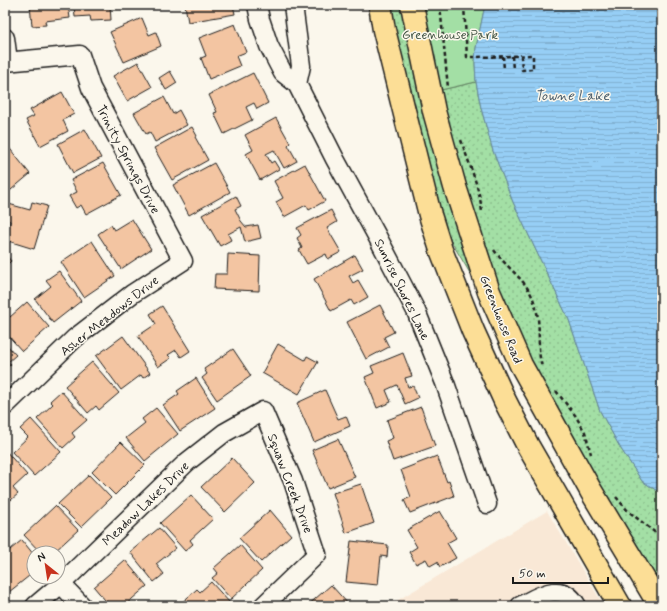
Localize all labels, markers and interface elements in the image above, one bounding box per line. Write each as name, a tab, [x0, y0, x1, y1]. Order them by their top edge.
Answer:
park label: Greenhouse Park	[402, 27, 498, 44]
water label: Towne Lake	[535, 87, 610, 105]
street label: Trinity Springs Drive	[92, 102, 164, 217]
street label: Sunrise Shores Lane	[370, 236, 434, 343]
street label: Asher Meadows Drive	[57, 272, 163, 360]
street label: Greenhouse Road	[475, 273, 526, 366]
street label: Squaw Creek Drive	[263, 431, 316, 536]
street label: Meadow Lakes Drive	[99, 458, 193, 550]
north arrow	[26, 545, 66, 585]
text: N	[35, 549, 48, 565]
scale bar	[513, 559, 608, 585]
text: 50 m	[519, 566, 546, 582]

